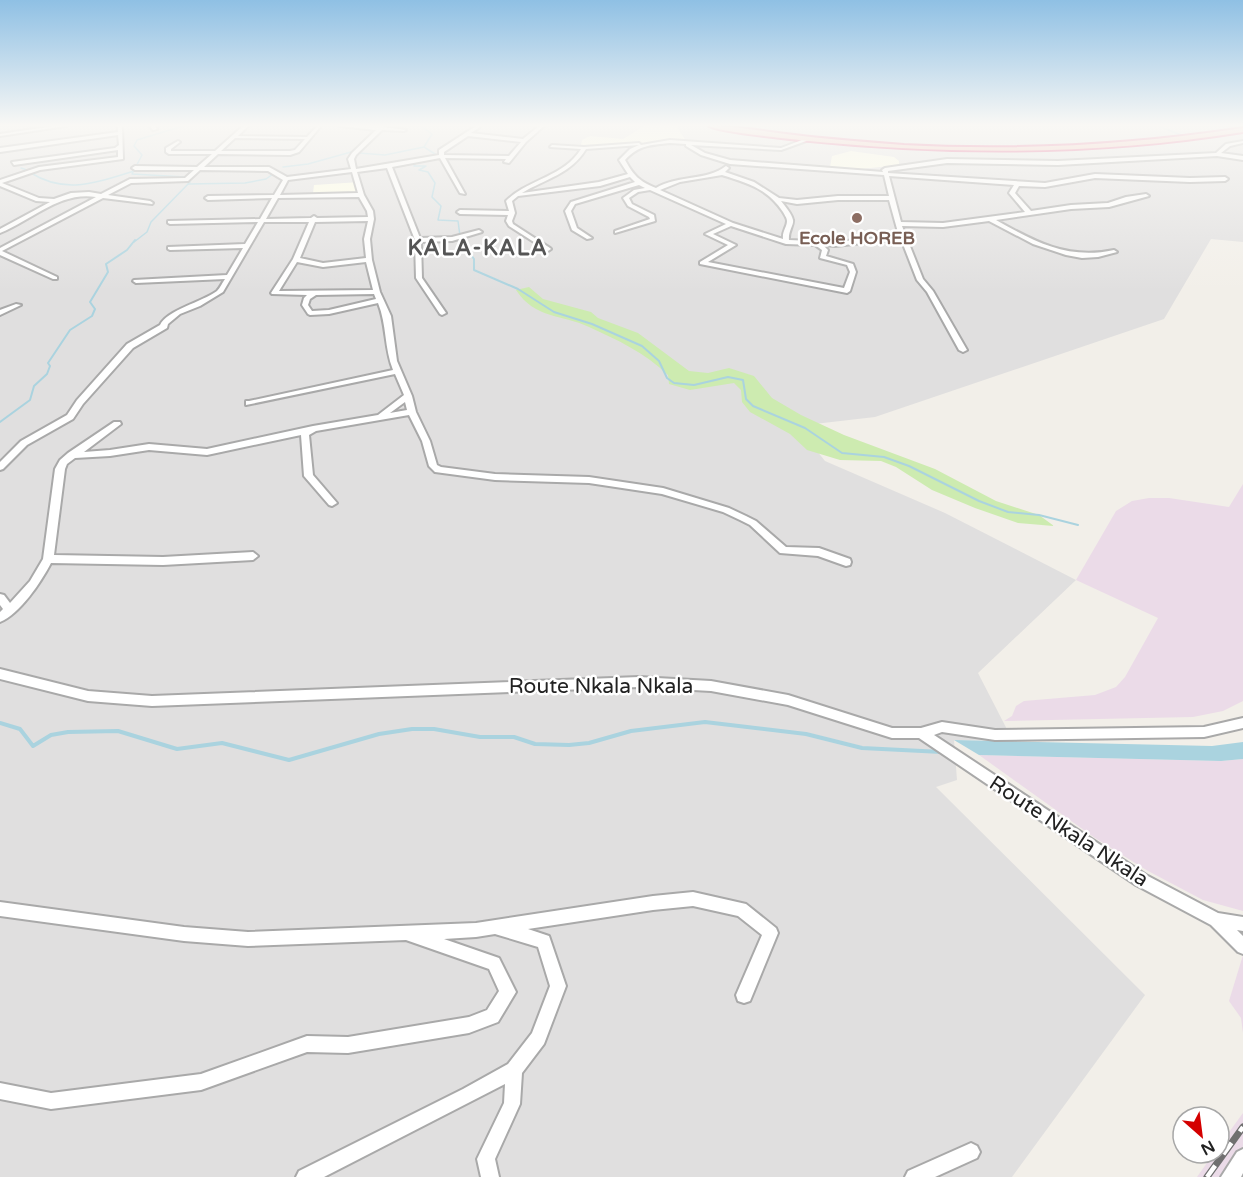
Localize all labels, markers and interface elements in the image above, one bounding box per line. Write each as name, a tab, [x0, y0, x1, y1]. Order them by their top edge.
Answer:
marker: Ecole HOREB	[850, 211, 864, 225]
place label: Ecole HOREB	[799, 227, 915, 249]
district label: KALA-KALA	[408, 235, 548, 261]
street label: Route Nkala Nkala	[509, 674, 693, 699]
street label: Route Nkala Nkala	[984, 771, 1153, 892]
north arrow	[1171, 1105, 1231, 1165]
text: N	[1197, 1136, 1218, 1159]

